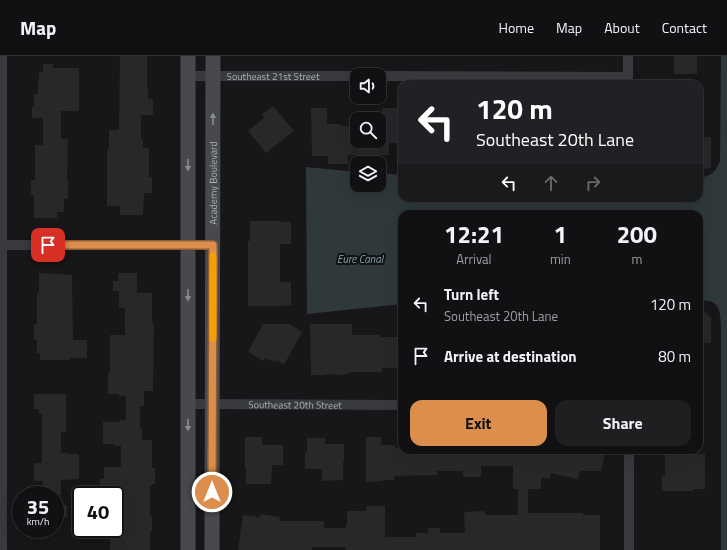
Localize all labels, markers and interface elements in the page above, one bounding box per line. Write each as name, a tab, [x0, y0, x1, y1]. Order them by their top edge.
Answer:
text: Map	[20, 13, 56, 42]
text: Home	[499, 17, 534, 38]
text: Map	[556, 17, 582, 38]
text: About	[604, 17, 640, 38]
text: Contact	[662, 17, 707, 38]
map controls	[350, 68, 386, 192]
button: sound	[350, 68, 386, 104]
street label: Southeast 21st Street	[227, 69, 320, 84]
text: 120 m	[476, 87, 553, 130]
icon: left	[410, 96, 462, 148]
one-way arrow	[210, 112, 216, 125]
button: search	[350, 112, 386, 148]
text: Southeast 20th Lane	[476, 126, 634, 153]
street label: Academy Boulevard	[206, 141, 221, 225]
button: layers	[350, 156, 386, 192]
one-way arrow	[185, 159, 191, 172]
icon: left	[498, 172, 520, 194]
icon: ahead	[540, 172, 562, 194]
icon: right	[582, 172, 604, 194]
text: 12:21	[444, 216, 504, 252]
text: 1	[554, 216, 567, 252]
text: 200	[617, 216, 657, 252]
pin	[31, 228, 65, 262]
icon: arrive	[37, 234, 59, 256]
text: Arrival	[456, 249, 492, 269]
text: min	[550, 249, 571, 269]
text: m	[631, 249, 642, 269]
water label: Eure Canal	[337, 251, 385, 267]
text: Turn left	[444, 283, 499, 306]
one-way arrow	[185, 289, 191, 302]
icon: left	[410, 293, 432, 315]
text: 120 m	[650, 293, 691, 316]
text: Southeast 20th Lane	[444, 306, 558, 326]
icon: arrive	[410, 345, 432, 367]
text: Arrive at destination	[444, 345, 577, 368]
text: 80 m	[658, 345, 691, 368]
street label: Southeast 20th Street	[248, 397, 342, 413]
button: Exit	[410, 400, 547, 446]
button: Share	[555, 400, 691, 446]
one-way arrow	[185, 419, 191, 432]
position arrow	[191, 471, 233, 513]
speed limit sign: 40	[72, 486, 124, 538]
text: 35	[27, 491, 49, 522]
text: km/h	[27, 514, 49, 529]

